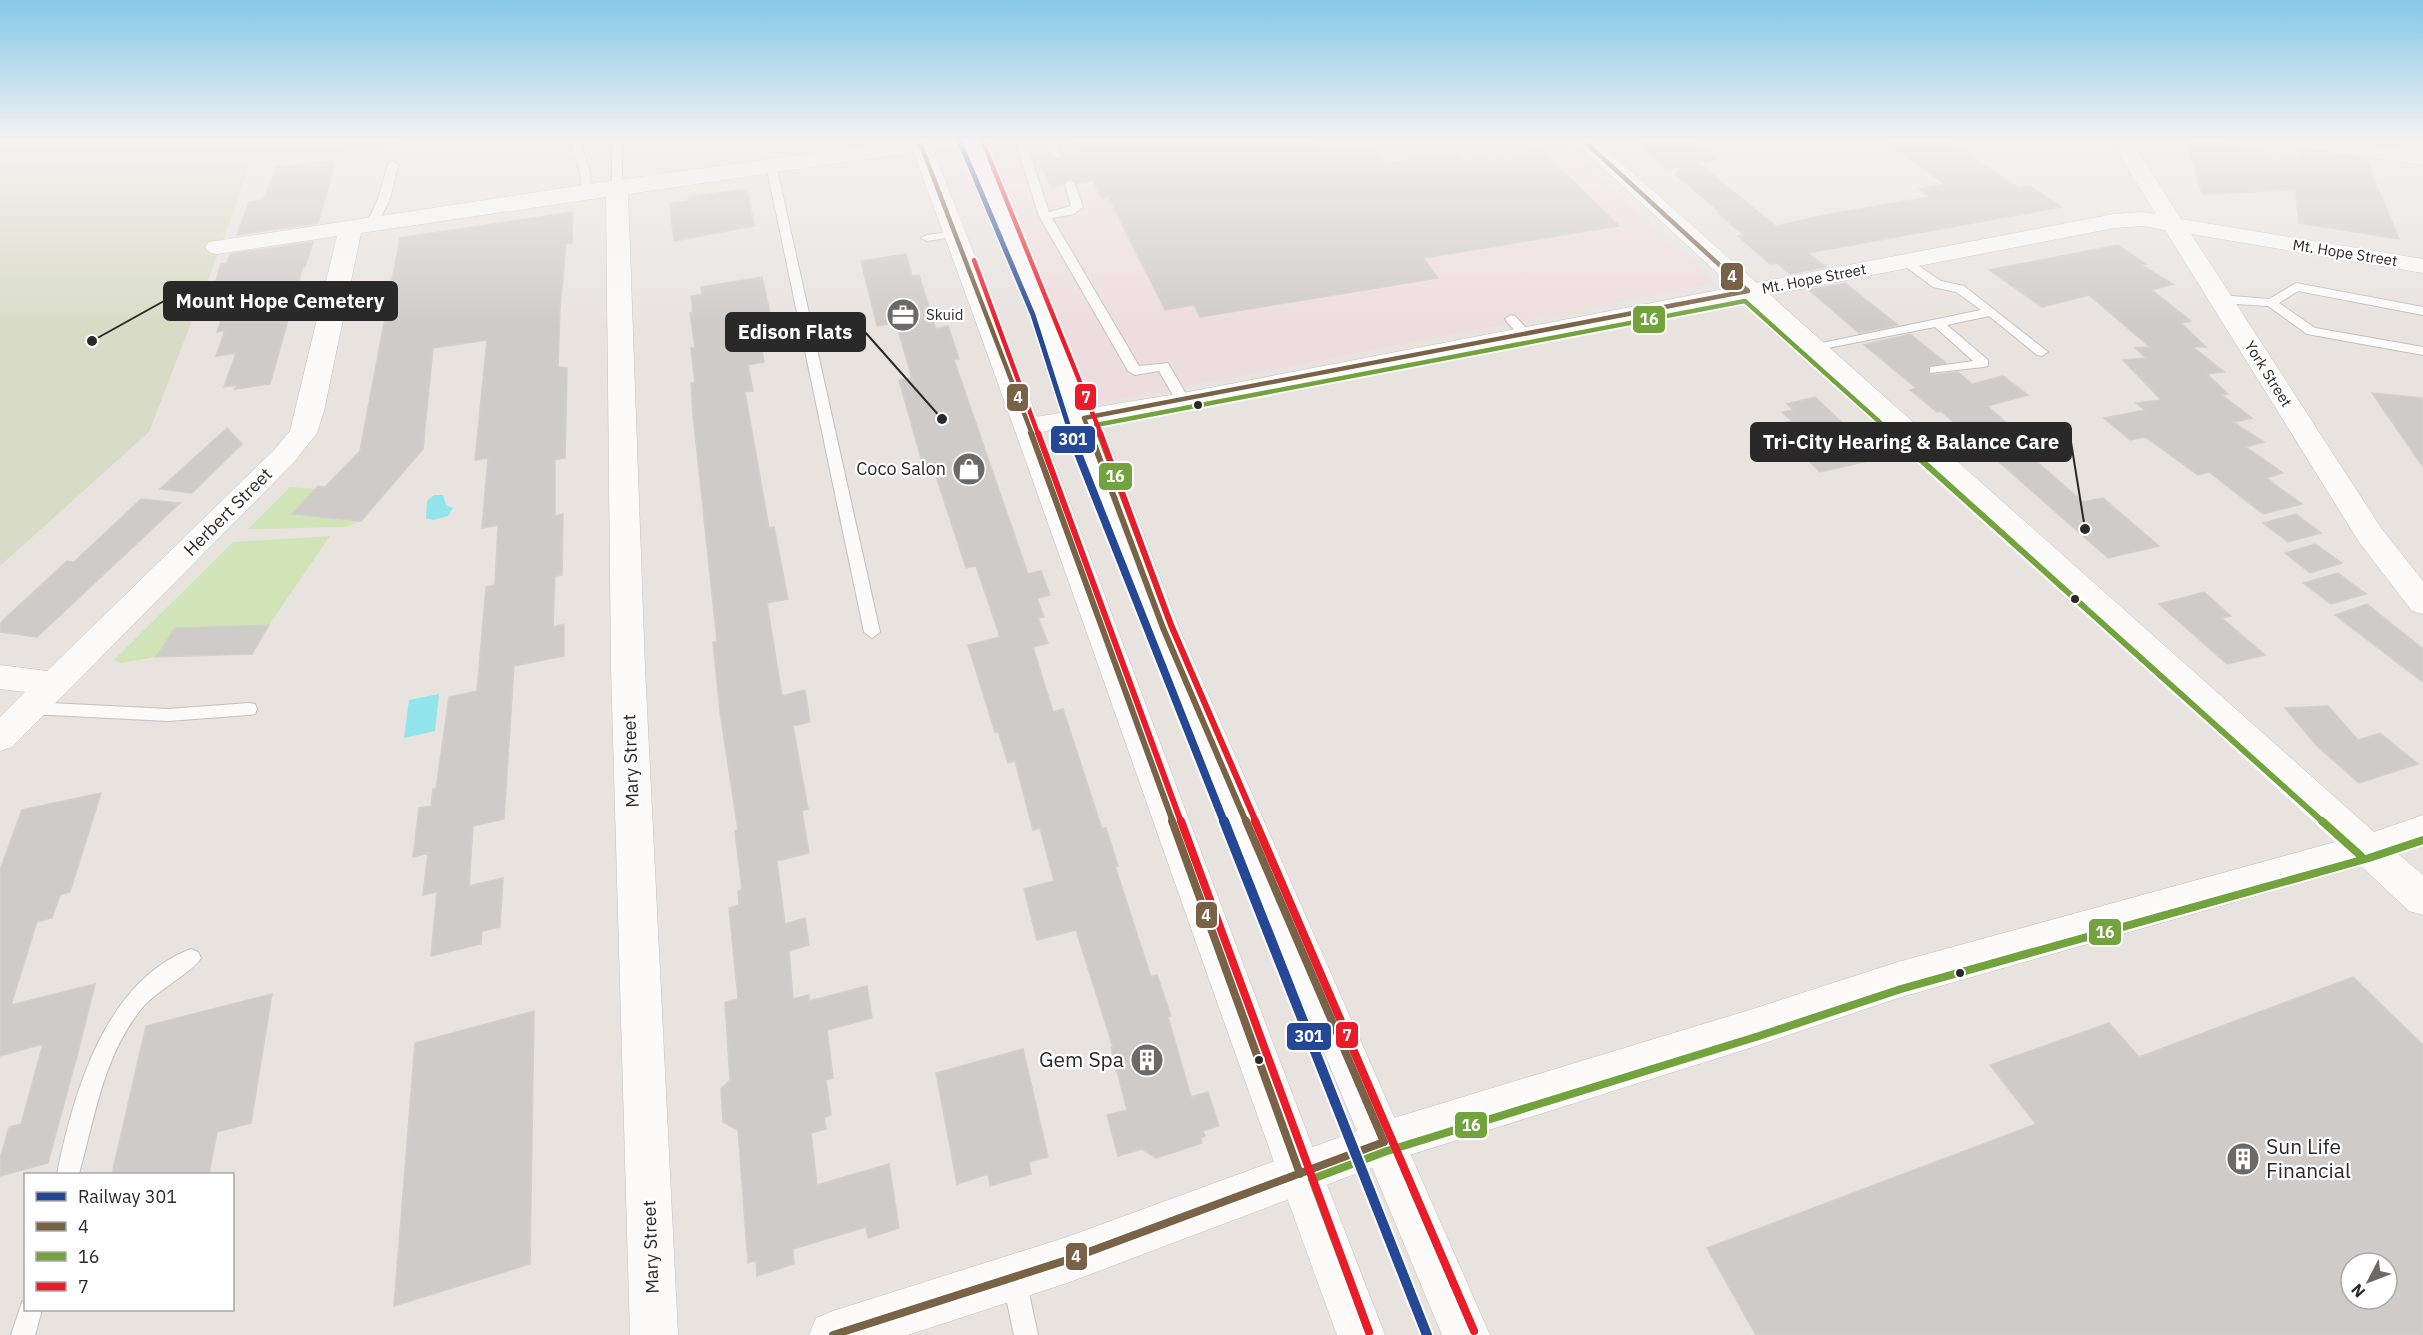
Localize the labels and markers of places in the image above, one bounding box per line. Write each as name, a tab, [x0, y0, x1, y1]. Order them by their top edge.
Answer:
callout: Mount Hope Cemetery	[164, 282, 397, 320]
office icon: Skuid	[885, 297, 921, 333]
place label: Skuid	[926, 305, 963, 324]
callout: Edison Flats	[726, 313, 865, 351]
unlabelled marker	[1192, 399, 1204, 411]
callout: Tri-City Hearing & Balance Care	[1751, 423, 2071, 461]
shop icon: Coco Salon	[951, 451, 987, 487]
place label: Coco Salon	[856, 457, 946, 480]
unlabelled marker	[2069, 593, 2081, 605]
unlabelled marker	[1954, 967, 1966, 979]
building icon: Gem Spa	[1129, 1042, 1165, 1078]
place label: Gem Spa	[1039, 1045, 1124, 1073]
unlabelled marker	[1253, 1054, 1265, 1066]
place label: Sun Life Financial	[2266, 1132, 2351, 1184]
building icon: Sun Life Financial	[2225, 1141, 2261, 1177]

